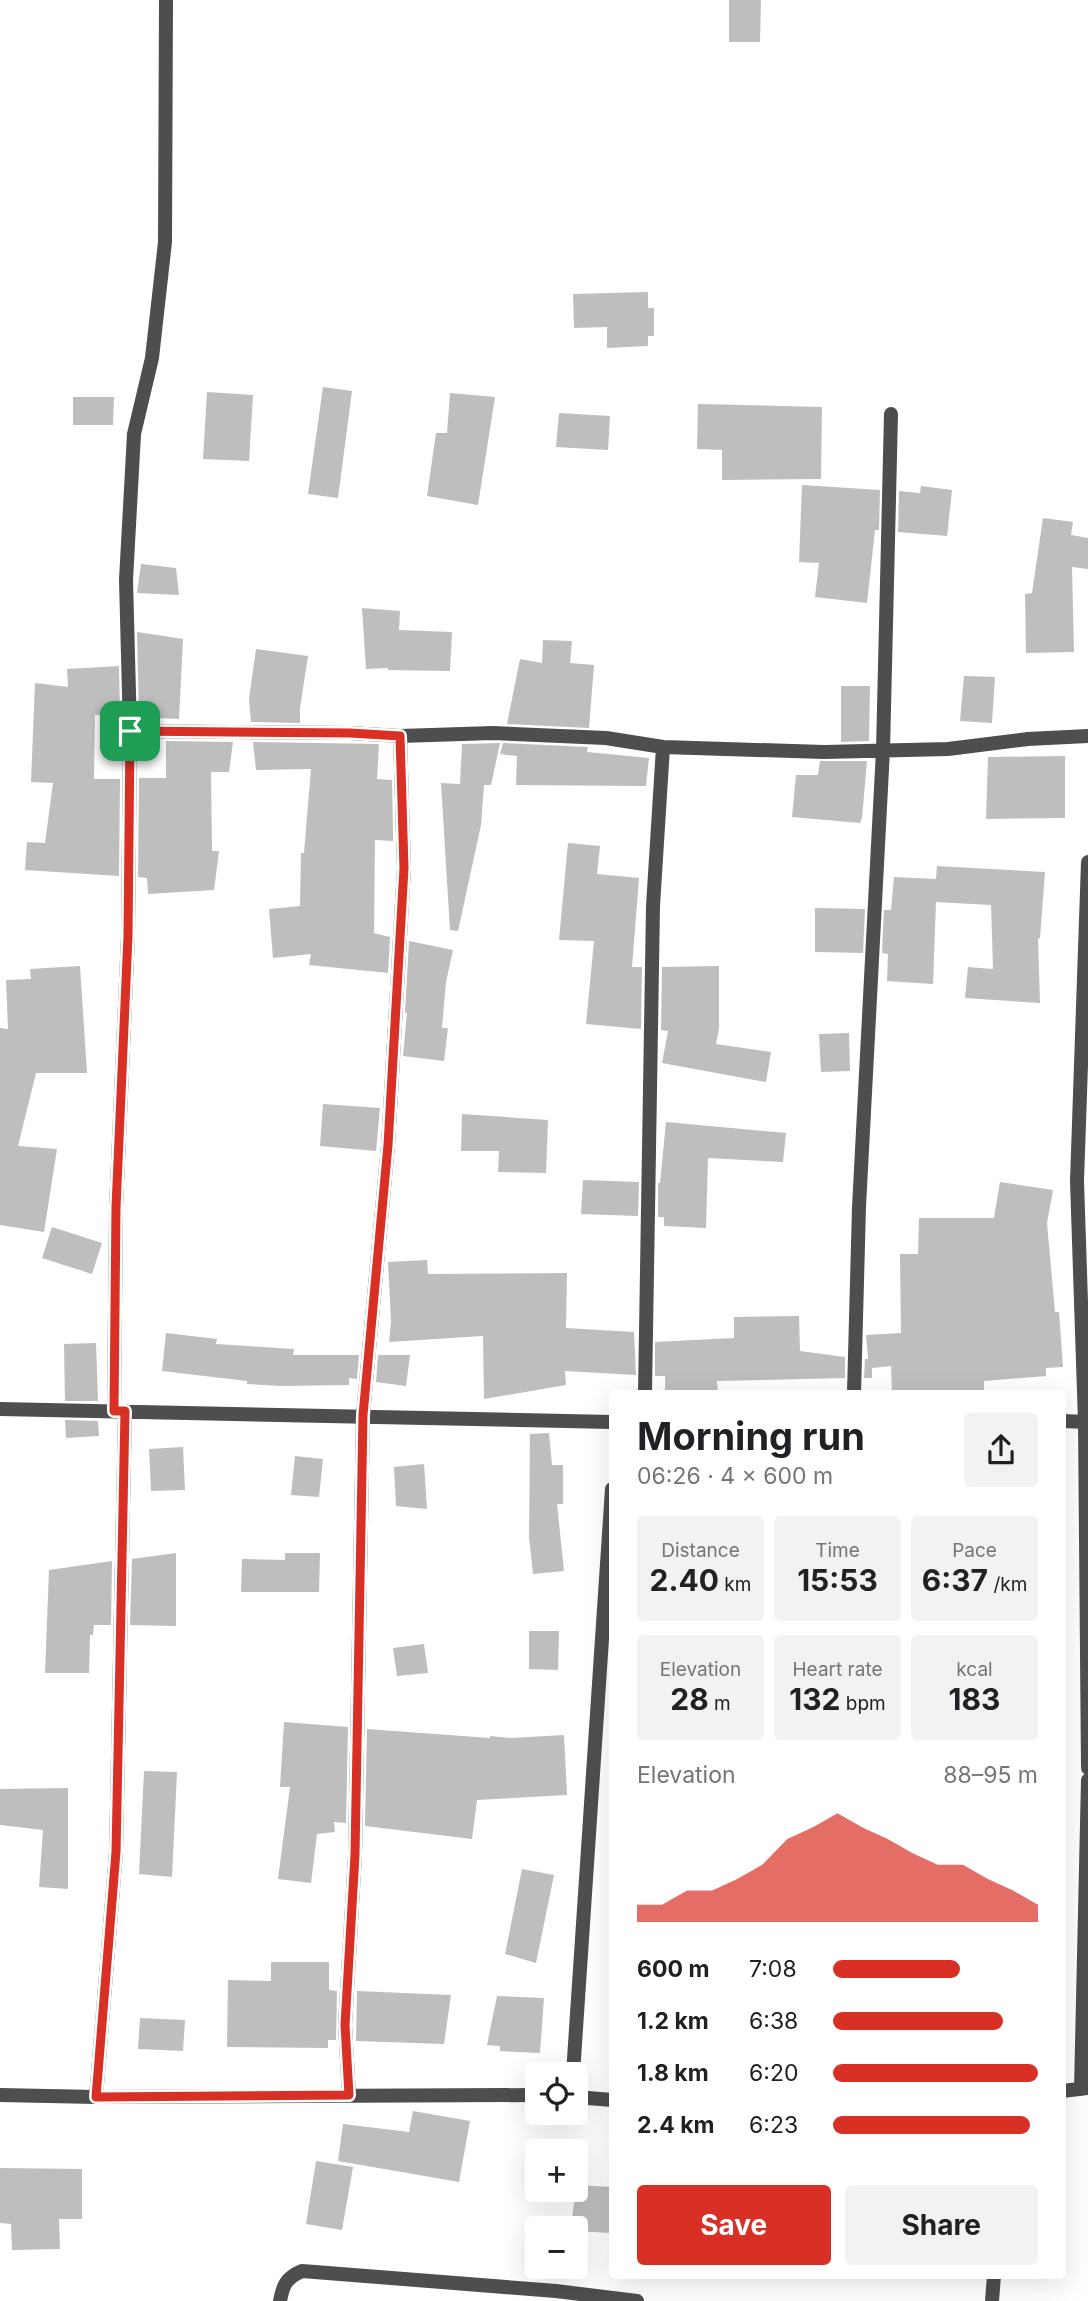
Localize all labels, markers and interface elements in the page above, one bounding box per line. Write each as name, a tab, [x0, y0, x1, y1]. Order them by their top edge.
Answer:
pin	[100, 701, 160, 761]
icon: arrive	[111, 712, 149, 750]
text: Morning run	[637, 1413, 865, 1459]
button: share	[964, 1413, 1038, 1487]
text: 06:26 · 4 × 600 m	[637, 1462, 833, 1490]
text: Distance	[661, 1539, 740, 1562]
text: Time	[815, 1539, 860, 1562]
text: Pace	[952, 1539, 997, 1562]
text: 2.40	[650, 1562, 719, 1598]
text: 15:53	[797, 1562, 878, 1598]
text: 6:37	[922, 1562, 988, 1598]
text: km	[719, 1573, 751, 1596]
text: /km	[988, 1573, 1027, 1596]
text: Elevation	[660, 1658, 741, 1681]
text: Heart rate	[793, 1658, 883, 1681]
text: kcal	[956, 1658, 993, 1681]
text: 28	[670, 1681, 709, 1717]
text: 132	[789, 1681, 840, 1717]
text: 183	[949, 1681, 1000, 1717]
text: m	[709, 1692, 731, 1715]
text: bpm	[840, 1692, 886, 1715]
text: Elevation	[637, 1761, 736, 1789]
text: 88–95 m	[943, 1761, 1038, 1789]
text: 600 m	[637, 1955, 709, 1983]
text: 7:08	[749, 1955, 797, 1983]
text: 1.2 km	[637, 2007, 709, 2035]
text: 6:38	[749, 2007, 798, 2035]
text: 1.8 km	[637, 2059, 709, 2087]
text: 6:20	[749, 2059, 798, 2087]
map controls	[525, 2062, 588, 2279]
button: locate	[525, 2062, 588, 2125]
text: 2.4 km	[637, 2111, 715, 2139]
text: 6:23	[749, 2111, 798, 2139]
button: +	[525, 2139, 588, 2202]
button: Save	[637, 2185, 831, 2265]
button: Share	[845, 2185, 1038, 2265]
button: −	[525, 2216, 588, 2279]

